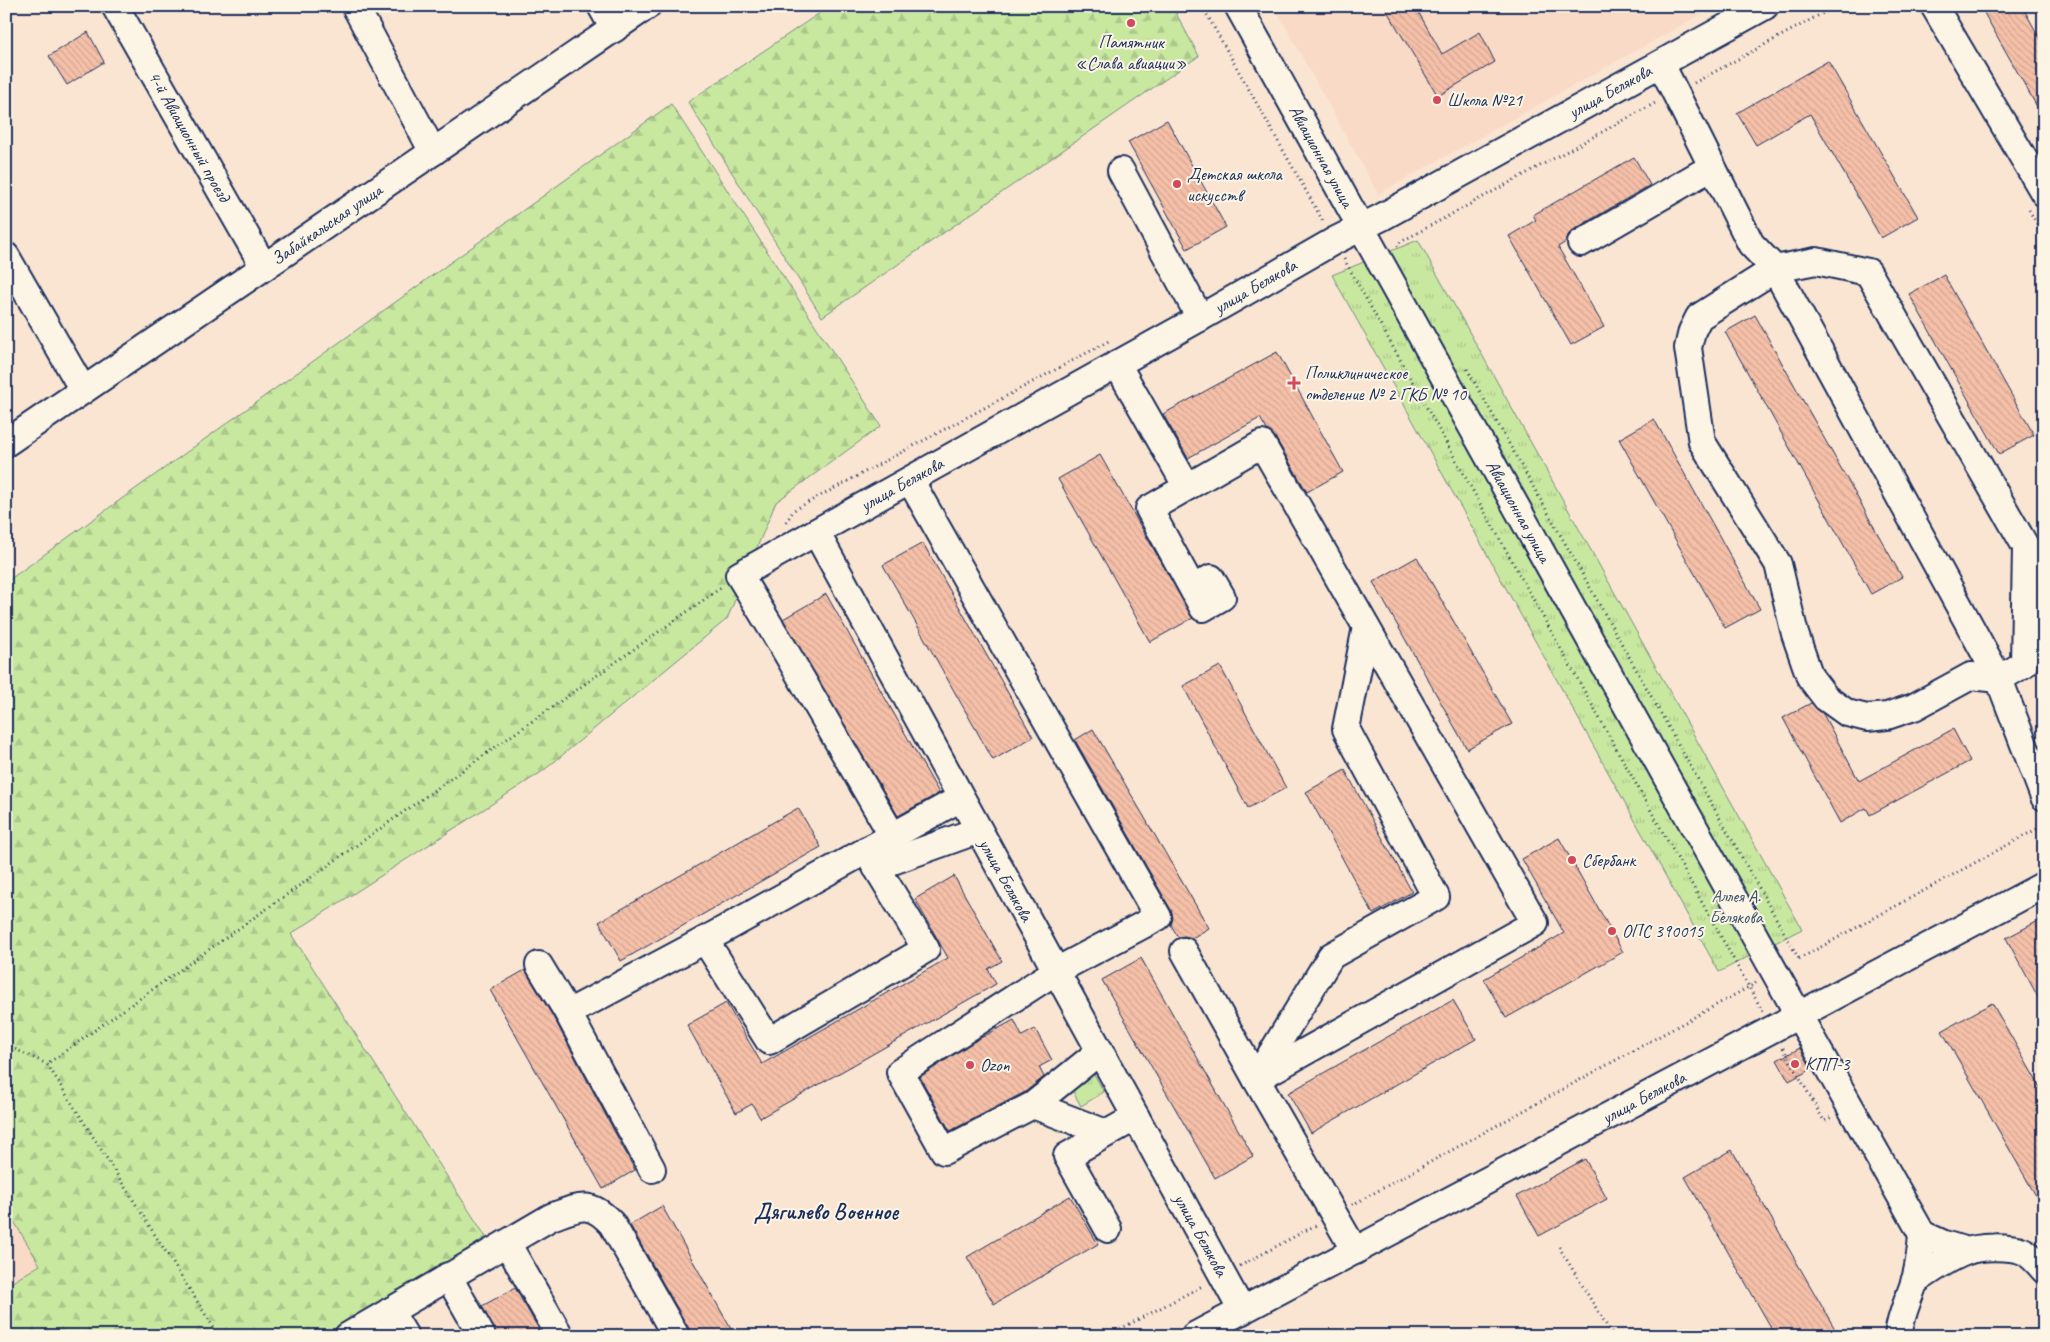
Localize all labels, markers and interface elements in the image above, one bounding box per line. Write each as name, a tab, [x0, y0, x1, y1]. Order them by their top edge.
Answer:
marker: Памятник «Слава авиации»	[1125, 17, 1137, 29]
place label: Памятник «Слава авиации»	[1075, 31, 1187, 74]
street label: улица Белякова	[1564, 59, 1656, 124]
street label: 4-й Авиационный проезд	[143, 67, 236, 207]
place label: Школа №21	[1447, 89, 1523, 111]
marker: Школа №21	[1431, 94, 1443, 106]
street label: Авиационная улица	[1284, 101, 1360, 213]
place label: Детская школа искусств	[1187, 163, 1284, 206]
street label: Забайкальская улица	[267, 178, 388, 270]
marker: Детская школа искусств	[1171, 178, 1183, 190]
street label: улица Белякова	[1209, 253, 1301, 319]
place label: Поликлиническое отделение № 2 ГКБ № 10	[1305, 362, 1468, 405]
marker: Поликлиническое отделение № 2 ГКБ № 10	[1287, 376, 1301, 390]
street label: улица Белякова	[856, 452, 948, 517]
street label: Авиационная улица	[1481, 456, 1557, 568]
street label: улица Белякова	[974, 834, 1038, 926]
place label: Сбербанк	[1582, 849, 1637, 871]
marker: Сбербанк	[1566, 854, 1578, 866]
park label: Аллея А. Белякова	[1709, 885, 1764, 928]
place label: ОПС 390015	[1622, 920, 1704, 942]
marker: ОПС 390015	[1606, 925, 1618, 937]
place label: КПП-3	[1805, 1053, 1852, 1075]
place label: Ozon	[980, 1054, 1010, 1076]
marker: КПП-3	[1789, 1058, 1801, 1070]
marker: Ozon	[964, 1059, 976, 1071]
street label: улица Белякова	[1597, 1066, 1690, 1129]
street label: улица Белякова	[1169, 1189, 1233, 1281]
district label: Дягилево Военное	[754, 1198, 900, 1226]

